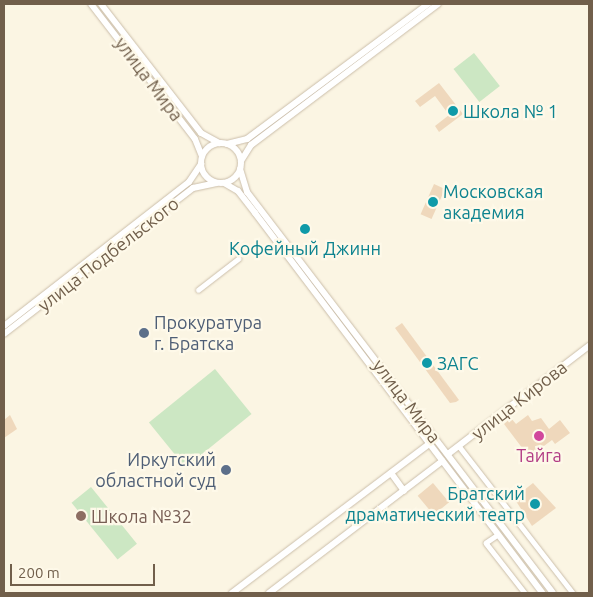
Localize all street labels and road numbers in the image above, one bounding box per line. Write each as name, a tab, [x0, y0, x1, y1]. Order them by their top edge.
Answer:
street label: улица Мира	[110, 33, 188, 125]
street label: улица Подбельского	[33, 192, 183, 316]
street label: улица Мира	[368, 355, 446, 447]
street label: улица Кирова	[467, 356, 571, 444]

